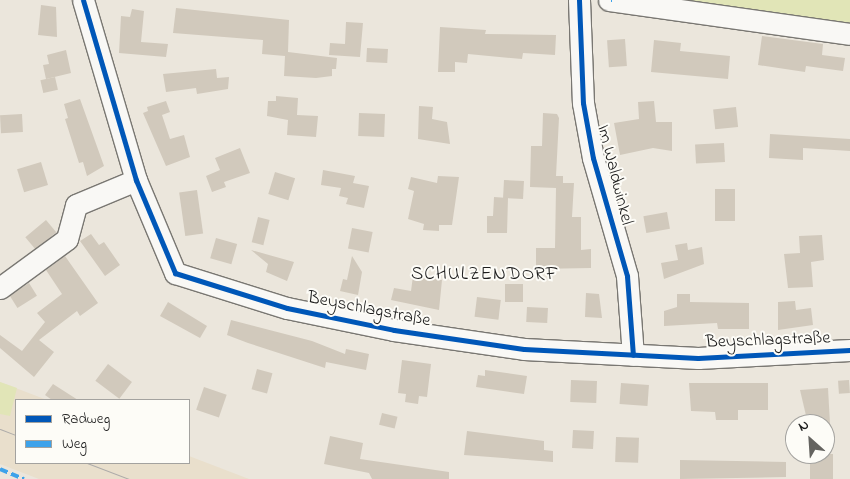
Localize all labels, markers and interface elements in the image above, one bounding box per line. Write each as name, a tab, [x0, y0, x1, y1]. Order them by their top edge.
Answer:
street label: Im Waldwinkel	[591, 123, 637, 227]
district label: SCHULZENDORF	[410, 264, 560, 286]
street label: Beyschlagstraße	[306, 287, 432, 333]
street label: Beyschlagstraße	[705, 328, 831, 354]
legend	[15, 399, 190, 464]
text: Radweg	[62, 408, 110, 430]
north arrow	[785, 414, 835, 464]
text: N	[795, 414, 812, 437]
text: Weg	[62, 433, 87, 455]

